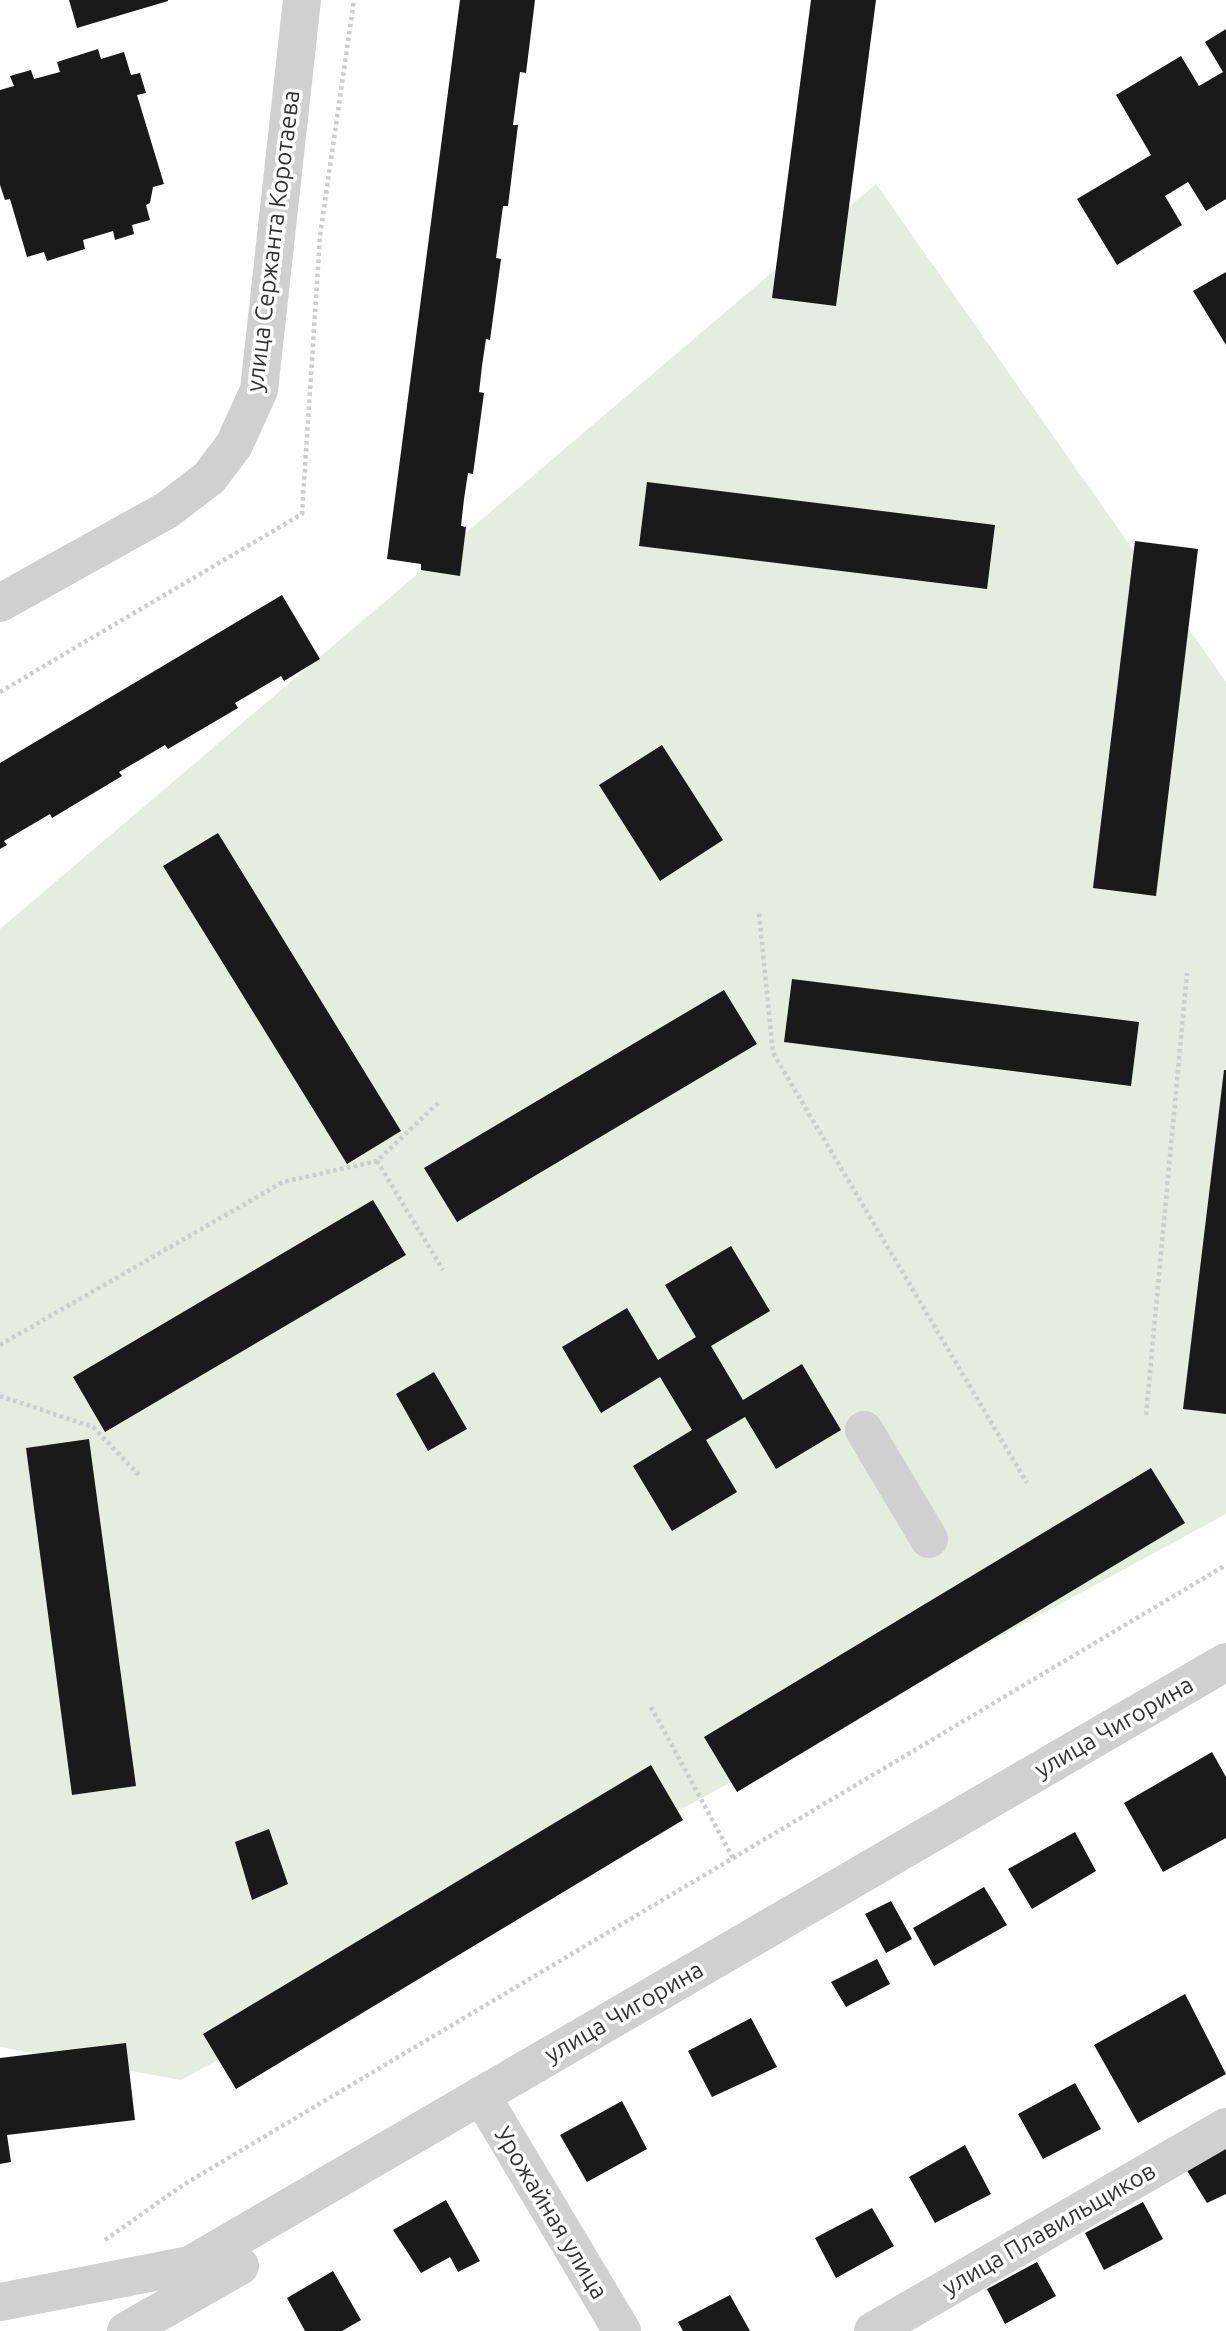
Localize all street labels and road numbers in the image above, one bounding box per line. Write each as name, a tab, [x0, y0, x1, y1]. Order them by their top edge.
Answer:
street label: улица Сержанта Коротаева	[240, 88, 306, 394]
street label: улица Чигорина	[1030, 1670, 1198, 1784]
street label: улица Чигорина	[540, 1955, 708, 2069]
street label: Урожайная улица	[488, 2122, 614, 2304]
street label: улица Плавильщиков	[937, 2156, 1161, 2302]

